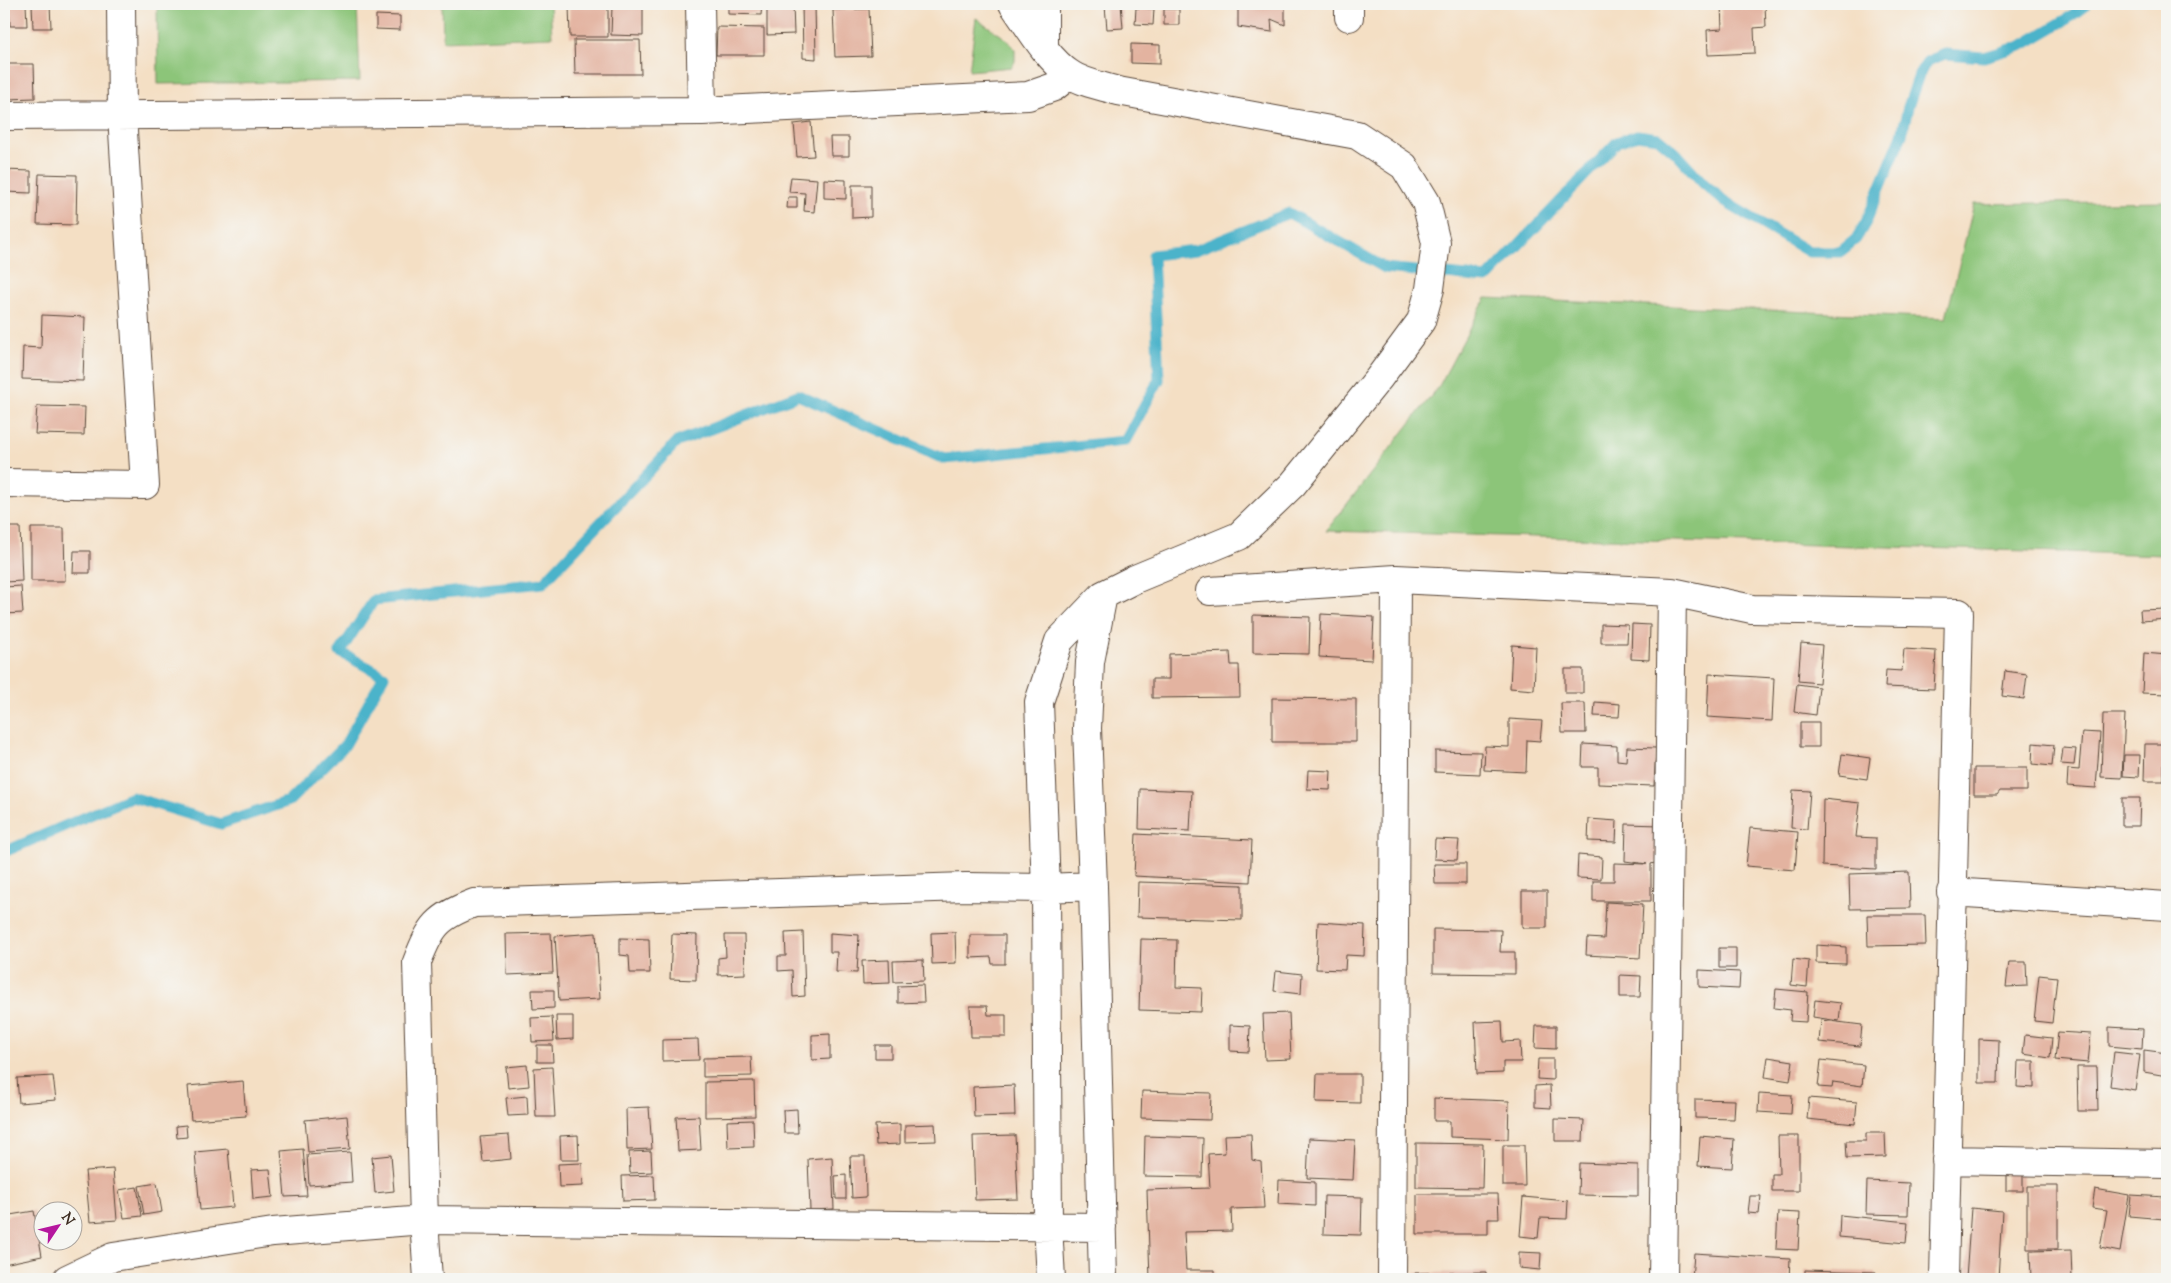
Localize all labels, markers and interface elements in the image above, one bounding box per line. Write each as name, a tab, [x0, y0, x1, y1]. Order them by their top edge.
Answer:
north arrow	[32, 1200, 82, 1250]
text: N	[56, 1209, 78, 1230]

